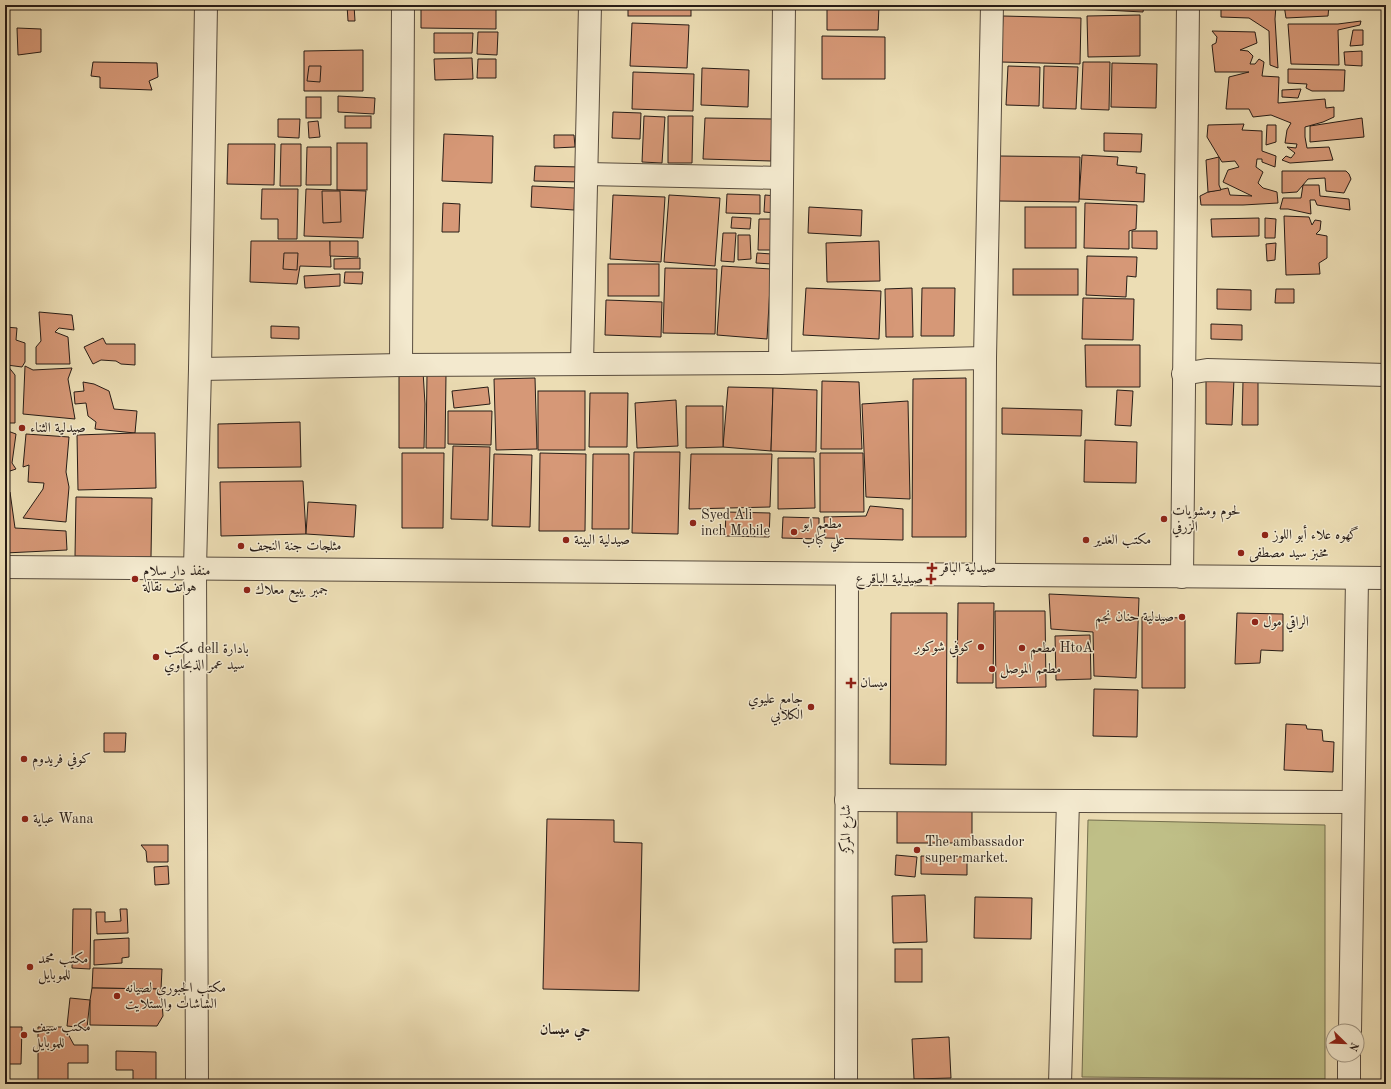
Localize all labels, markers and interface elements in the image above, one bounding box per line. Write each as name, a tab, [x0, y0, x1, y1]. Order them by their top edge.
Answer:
place label: صيدلية الثناء	[30, 421, 86, 436]
marker: صيدلية الثناء	[17, 423, 27, 433]
place label: لحوم ومشويات الزرفي	[1172, 504, 1240, 538]
place label: Syed Ali inch Mobile	[701, 508, 770, 538]
marker: لحوم ومشويات الزرفي	[1159, 514, 1169, 524]
place label: مطعم ابو علي كباب	[800, 517, 845, 552]
marker: Syed Ali inch Mobile	[688, 518, 698, 528]
place label: گهوه علاء أبو اللوز	[1271, 524, 1359, 543]
marker: مطعم ابو علي كباب	[789, 527, 799, 537]
marker: گهوه علاء أبو اللوز	[1260, 530, 1270, 540]
place label: مكتب الغدير	[1092, 532, 1151, 549]
place label: صيدلية البينة	[574, 533, 630, 548]
marker: صيدلية البينة	[561, 535, 571, 545]
marker: مكتب الغدير	[1081, 535, 1091, 545]
place label: مثلجات جنة النجف	[249, 539, 342, 553]
marker: مثلجات جنة النجف	[236, 541, 246, 551]
place label: مخبز سيد مصطفى	[1249, 546, 1329, 563]
marker: مخبز سيد مصطفى	[1236, 548, 1246, 558]
place label: صيدلية الباقر	[938, 561, 996, 576]
marker: صيدلية الباقر	[927, 563, 937, 573]
place label: منفذ دار سلام هواتف نقالة	[142, 564, 210, 595]
place label: صيدلية الباقر ع	[856, 572, 923, 590]
marker: منفذ دار سلام هواتف نقالة	[130, 574, 140, 584]
marker: صيدلية الباقر ع	[926, 574, 936, 584]
place label: جمبر يبيع معلاك	[255, 582, 328, 603]
marker: جمبر يبيع معلاك	[242, 585, 252, 595]
place label: صيدلية حنان نجم	[1095, 610, 1174, 630]
marker: صيدلية حنان نجم	[1177, 612, 1187, 622]
place label: الراقي مول	[1263, 614, 1309, 633]
marker: الراقي مول	[1250, 617, 1260, 627]
place label: كوفي شوكور	[913, 640, 973, 658]
place label: مكتب dell بادارة سيد عمر الذبحاوي	[164, 641, 249, 676]
place label: مطعم HtoA	[1030, 641, 1093, 661]
marker: كوفي شوكور	[976, 642, 986, 652]
marker: مطعم HtoA	[1017, 643, 1027, 653]
marker: مكتب dell بادارة سيد عمر الذبحاوي	[151, 652, 161, 662]
place label: مطعم الموصل	[1000, 662, 1061, 682]
marker: مطعم الموصل	[987, 664, 997, 674]
place label: ميسان	[860, 676, 888, 691]
marker: ميسان	[845, 677, 857, 689]
place label: جامع عليوي الكلابي	[748, 692, 803, 726]
marker: جامع عليوي الكلابي	[806, 702, 816, 712]
place label: كوفي فريدوم	[32, 752, 91, 771]
marker: كوفي فريدوم	[19, 754, 29, 764]
street label: شارع المركز	[838, 805, 857, 855]
place label: عباية Wana	[33, 812, 94, 827]
marker: عباية Wana	[20, 814, 30, 824]
place label: The ambassador super market.	[925, 835, 1024, 865]
marker: The ambassador super market.	[912, 845, 922, 855]
place label: مكتب محمد للموبايل	[38, 951, 88, 985]
marker: مكتب محمد للموبايل	[25, 962, 35, 972]
place label: مكتب الجبوري لصيانه الشاشات والستلايت	[125, 980, 226, 1012]
marker: مكتب الجبوري لصيانه الشاشات والستلايت	[112, 991, 122, 1001]
place label: مكتب سيف للموبايل	[32, 1019, 91, 1053]
district label: حي ميسان	[540, 1022, 590, 1041]
north arrow	[1325, 1023, 1365, 1063]
marker: مكتب سيف للموبايل	[19, 1030, 29, 1040]
text: N	[1346, 1040, 1360, 1053]

